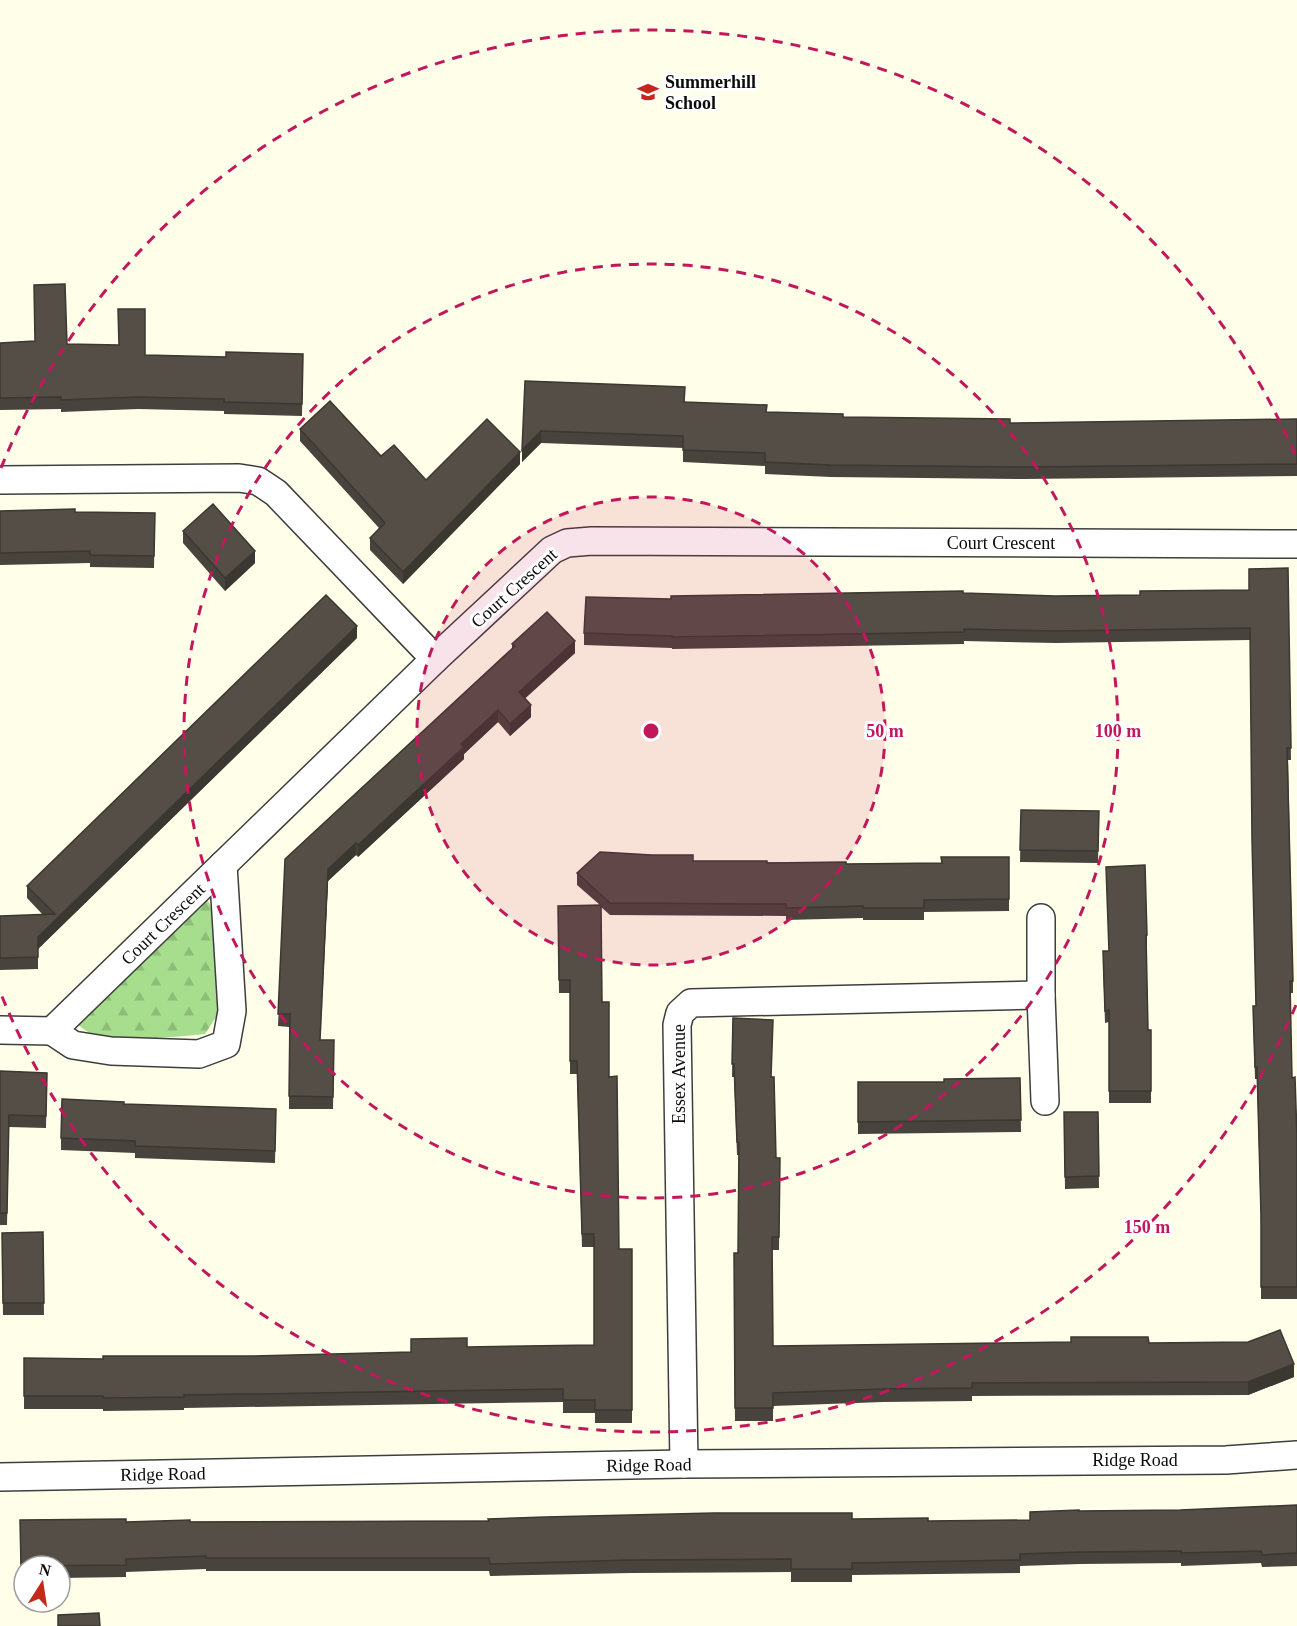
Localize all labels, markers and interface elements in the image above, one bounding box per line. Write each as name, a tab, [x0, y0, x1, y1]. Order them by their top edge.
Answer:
place label: Summerhill School	[665, 72, 756, 113]
school or university icon: Summerhill School	[636, 80, 660, 104]
street label: Court Crescent	[947, 533, 1055, 553]
street label: Court Crescent	[467, 544, 561, 632]
centre of rings	[641, 721, 661, 741]
text: 50 m	[866, 721, 904, 741]
text: 100 m	[1095, 721, 1141, 741]
street label: Court Crescent	[117, 879, 209, 969]
street label: Essex Avenue	[669, 1024, 689, 1124]
text: 150 m	[1124, 1217, 1170, 1237]
street label: Ridge Road	[1092, 1450, 1178, 1470]
street label: Ridge Road	[606, 1454, 692, 1476]
street label: Ridge Road	[120, 1463, 206, 1485]
north arrow	[12, 1554, 72, 1614]
text: N	[38, 1560, 53, 1579]

